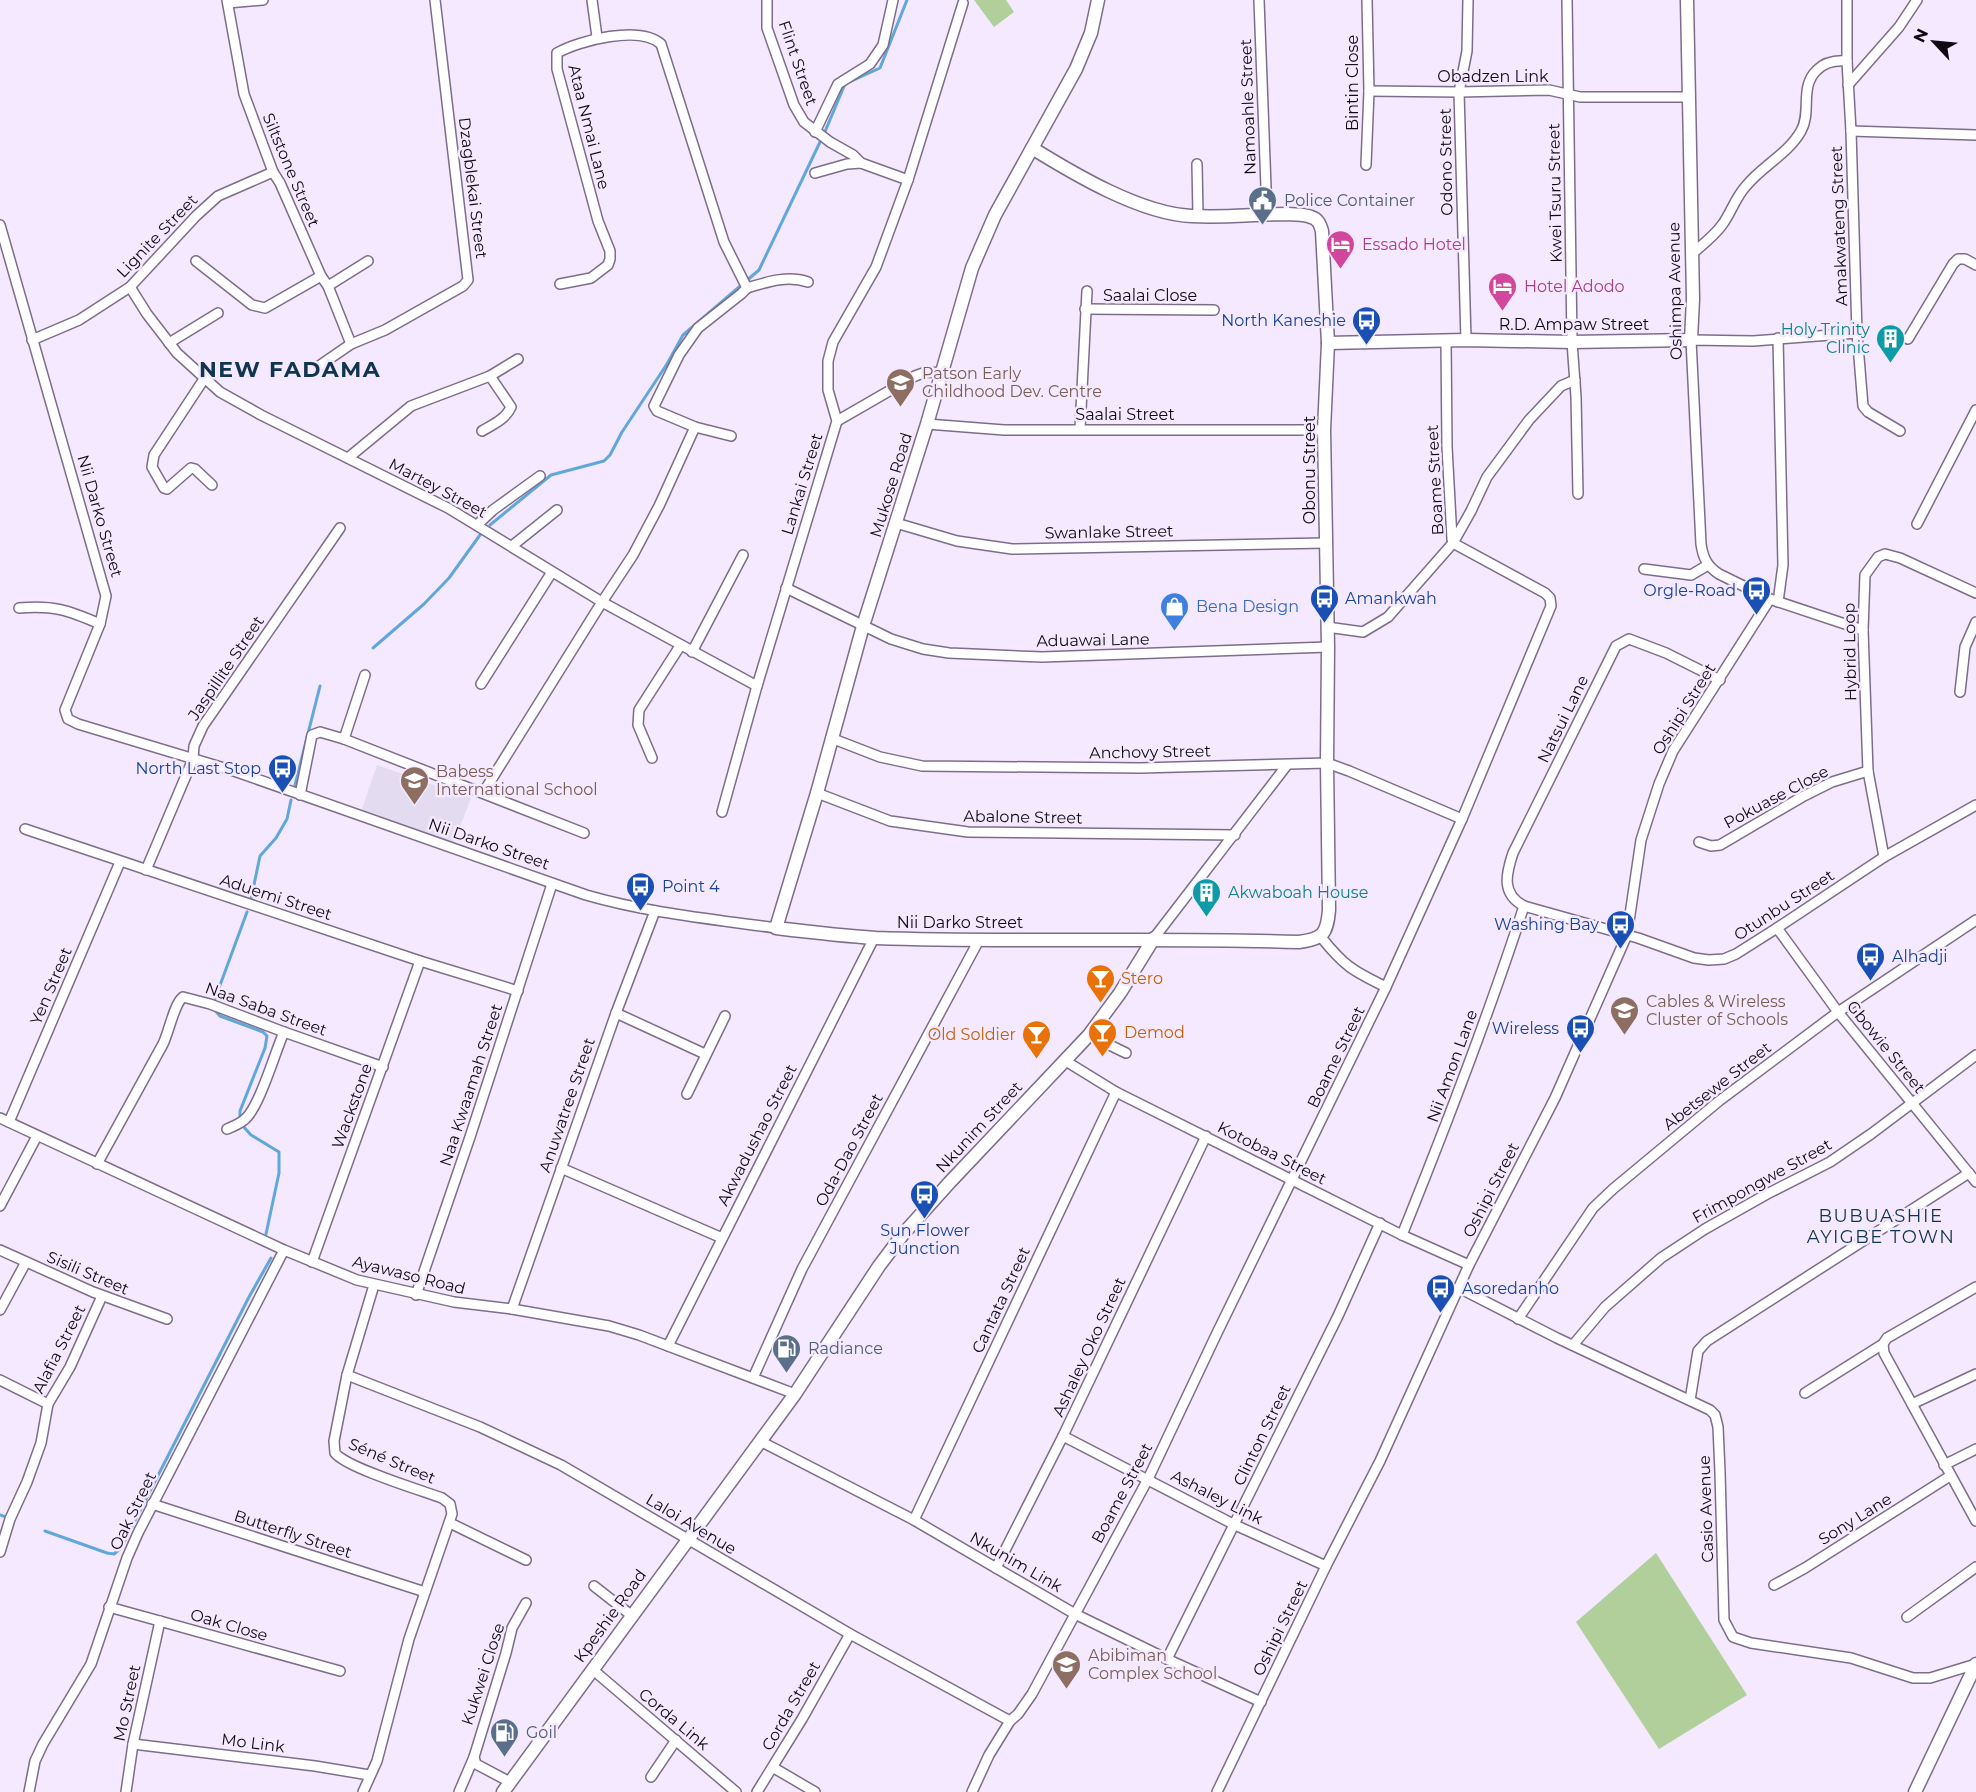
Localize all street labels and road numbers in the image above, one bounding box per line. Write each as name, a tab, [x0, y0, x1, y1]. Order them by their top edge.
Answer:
street label: Flint Street	[775, 18, 822, 108]
street label: Bintin Close	[1343, 35, 1362, 131]
street label: Namoahle Street	[1236, 38, 1260, 175]
street label: Ataa Nmai Lane	[564, 63, 614, 191]
street label: Obadzen Link	[1437, 67, 1549, 86]
street label: Odono Street	[1436, 107, 1456, 216]
street label: Siltstone Street	[258, 110, 324, 230]
street label: Dzagblekai Street	[455, 116, 491, 260]
street label: Kwei Tsuru Street	[1544, 123, 1566, 263]
street label: Amakwateng Street	[1827, 145, 1851, 306]
street label: Lignite Street	[113, 190, 202, 281]
street label: Oshimpa Avenue	[1664, 222, 1686, 360]
street label: Saalai Close	[1103, 286, 1197, 305]
street label: R.D. Ampaw Street	[1499, 315, 1650, 334]
street label: Saalai Street	[1075, 405, 1175, 424]
street label: Obonu Street	[1300, 415, 1319, 524]
street label: Boame Street	[1423, 424, 1447, 536]
street label: Lankai Street	[778, 430, 827, 537]
street label: Mukose Road	[866, 430, 916, 540]
street label: Nii Darko Street	[73, 453, 127, 580]
street label: Martey Street	[386, 454, 491, 522]
street label: Swanlake Street	[1044, 521, 1174, 543]
street label: Hybrid Loop	[1840, 603, 1860, 701]
street label: Jaspillite Street	[184, 612, 268, 725]
street label: Aduawai Lane	[1036, 630, 1150, 650]
street label: Oshipi Street	[1648, 659, 1720, 758]
street label: Natsui Lane	[1534, 672, 1592, 766]
street label: Anchovy Street	[1089, 741, 1211, 763]
street label: Pokuase Close	[1720, 761, 1832, 833]
street label: Abalone Street	[963, 806, 1083, 828]
street label: Nii Darko Street	[426, 814, 552, 874]
street label: Otunbu Street	[1730, 865, 1838, 944]
street label: Aduemi Street	[218, 870, 335, 924]
street label: Nii Darko Street	[897, 913, 1024, 932]
street label: Yen Street	[26, 944, 76, 1028]
street label: Naa Saba Street	[203, 978, 330, 1040]
street label: Gbowie Street	[1843, 997, 1929, 1098]
street label: Naa Kwaamah Street	[436, 1001, 506, 1168]
street label: Boame Street	[1303, 1003, 1369, 1111]
street label: Nii Amon Lane	[1423, 1007, 1481, 1125]
street label: Anuwatree Street	[535, 1035, 599, 1175]
street label: Abetsewe Street	[1659, 1038, 1775, 1134]
street label: Wackstone	[328, 1061, 376, 1151]
street label: Akwadushao Street	[713, 1061, 801, 1209]
street label: Nkunim Street	[932, 1077, 1026, 1177]
street label: Oda-Dao Street	[811, 1090, 887, 1210]
street label: Kotobaa Street	[1214, 1117, 1330, 1189]
street label: Frimpongwe Street	[1689, 1135, 1835, 1227]
street label: Oshipi Street	[1459, 1139, 1523, 1241]
street label: Cantata Street	[968, 1243, 1034, 1356]
street label: Sisili Street	[44, 1247, 132, 1299]
street label: Ayawaso Road	[351, 1252, 467, 1298]
street label: Ashaley Oko Street	[1048, 1274, 1130, 1420]
street label: Alafia Street	[29, 1301, 90, 1397]
street label: Clinton Street	[1229, 1381, 1295, 1489]
street label: Séné Street	[346, 1434, 439, 1488]
street label: Boame Street	[1088, 1439, 1157, 1546]
street label: Casio Avenue	[1695, 1455, 1717, 1563]
street label: Ashaley Link	[1168, 1466, 1266, 1528]
street label: Oak Street	[106, 1468, 160, 1553]
street label: Sony Lane	[1815, 1489, 1895, 1549]
street label: Laloi Avenue	[642, 1490, 740, 1558]
street label: Butterfly Street	[232, 1506, 355, 1562]
street label: Nkunim Link	[966, 1528, 1066, 1596]
street label: Kpeshie Road	[570, 1566, 650, 1666]
street label: Oshipi Street	[1249, 1577, 1312, 1679]
street label: Oak Close	[188, 1605, 270, 1645]
street label: Kukwei Close	[458, 1621, 508, 1727]
street label: Corda Street	[758, 1657, 824, 1754]
street label: Mo Street	[110, 1662, 144, 1743]
street label: Corda Link	[635, 1684, 713, 1754]
street label: Mo Link	[220, 1730, 286, 1756]

